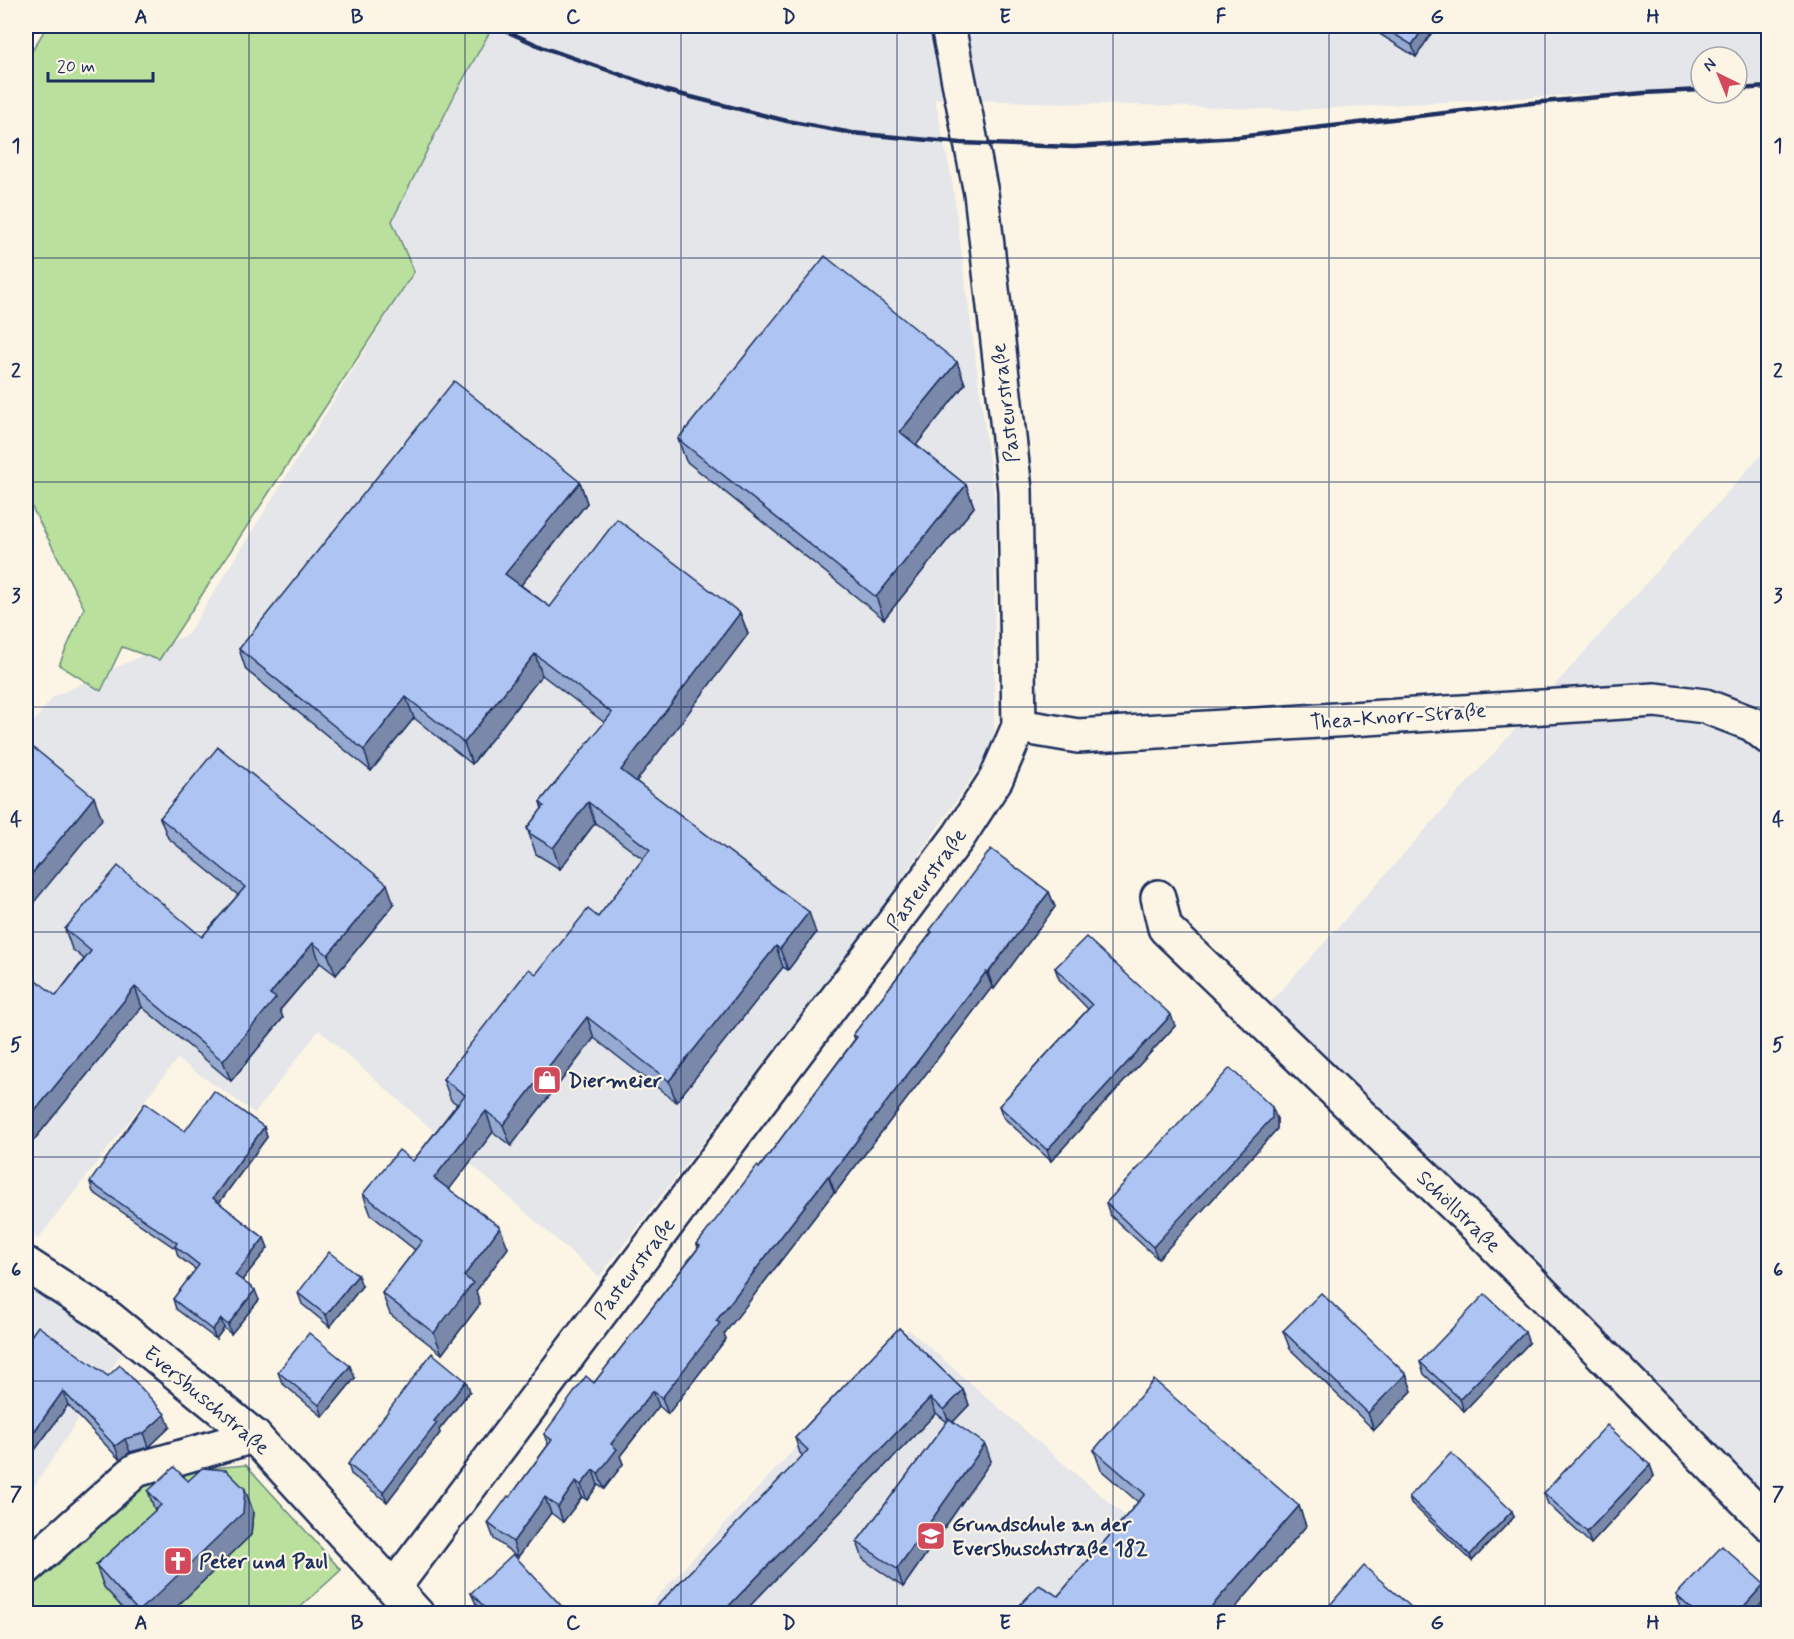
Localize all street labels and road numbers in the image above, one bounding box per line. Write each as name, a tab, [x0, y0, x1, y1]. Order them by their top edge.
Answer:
street label: Pasteurstraße	[985, 341, 1027, 464]
street label: Thea-Knorr-Straße	[1309, 697, 1487, 737]
street label: Pasteurstraße	[880, 823, 973, 936]
street label: Schöllstraße	[1410, 1164, 1507, 1259]
street label: Pasteurstraße	[587, 1212, 682, 1325]
street label: Eversbuschstraße	[137, 1340, 275, 1462]

